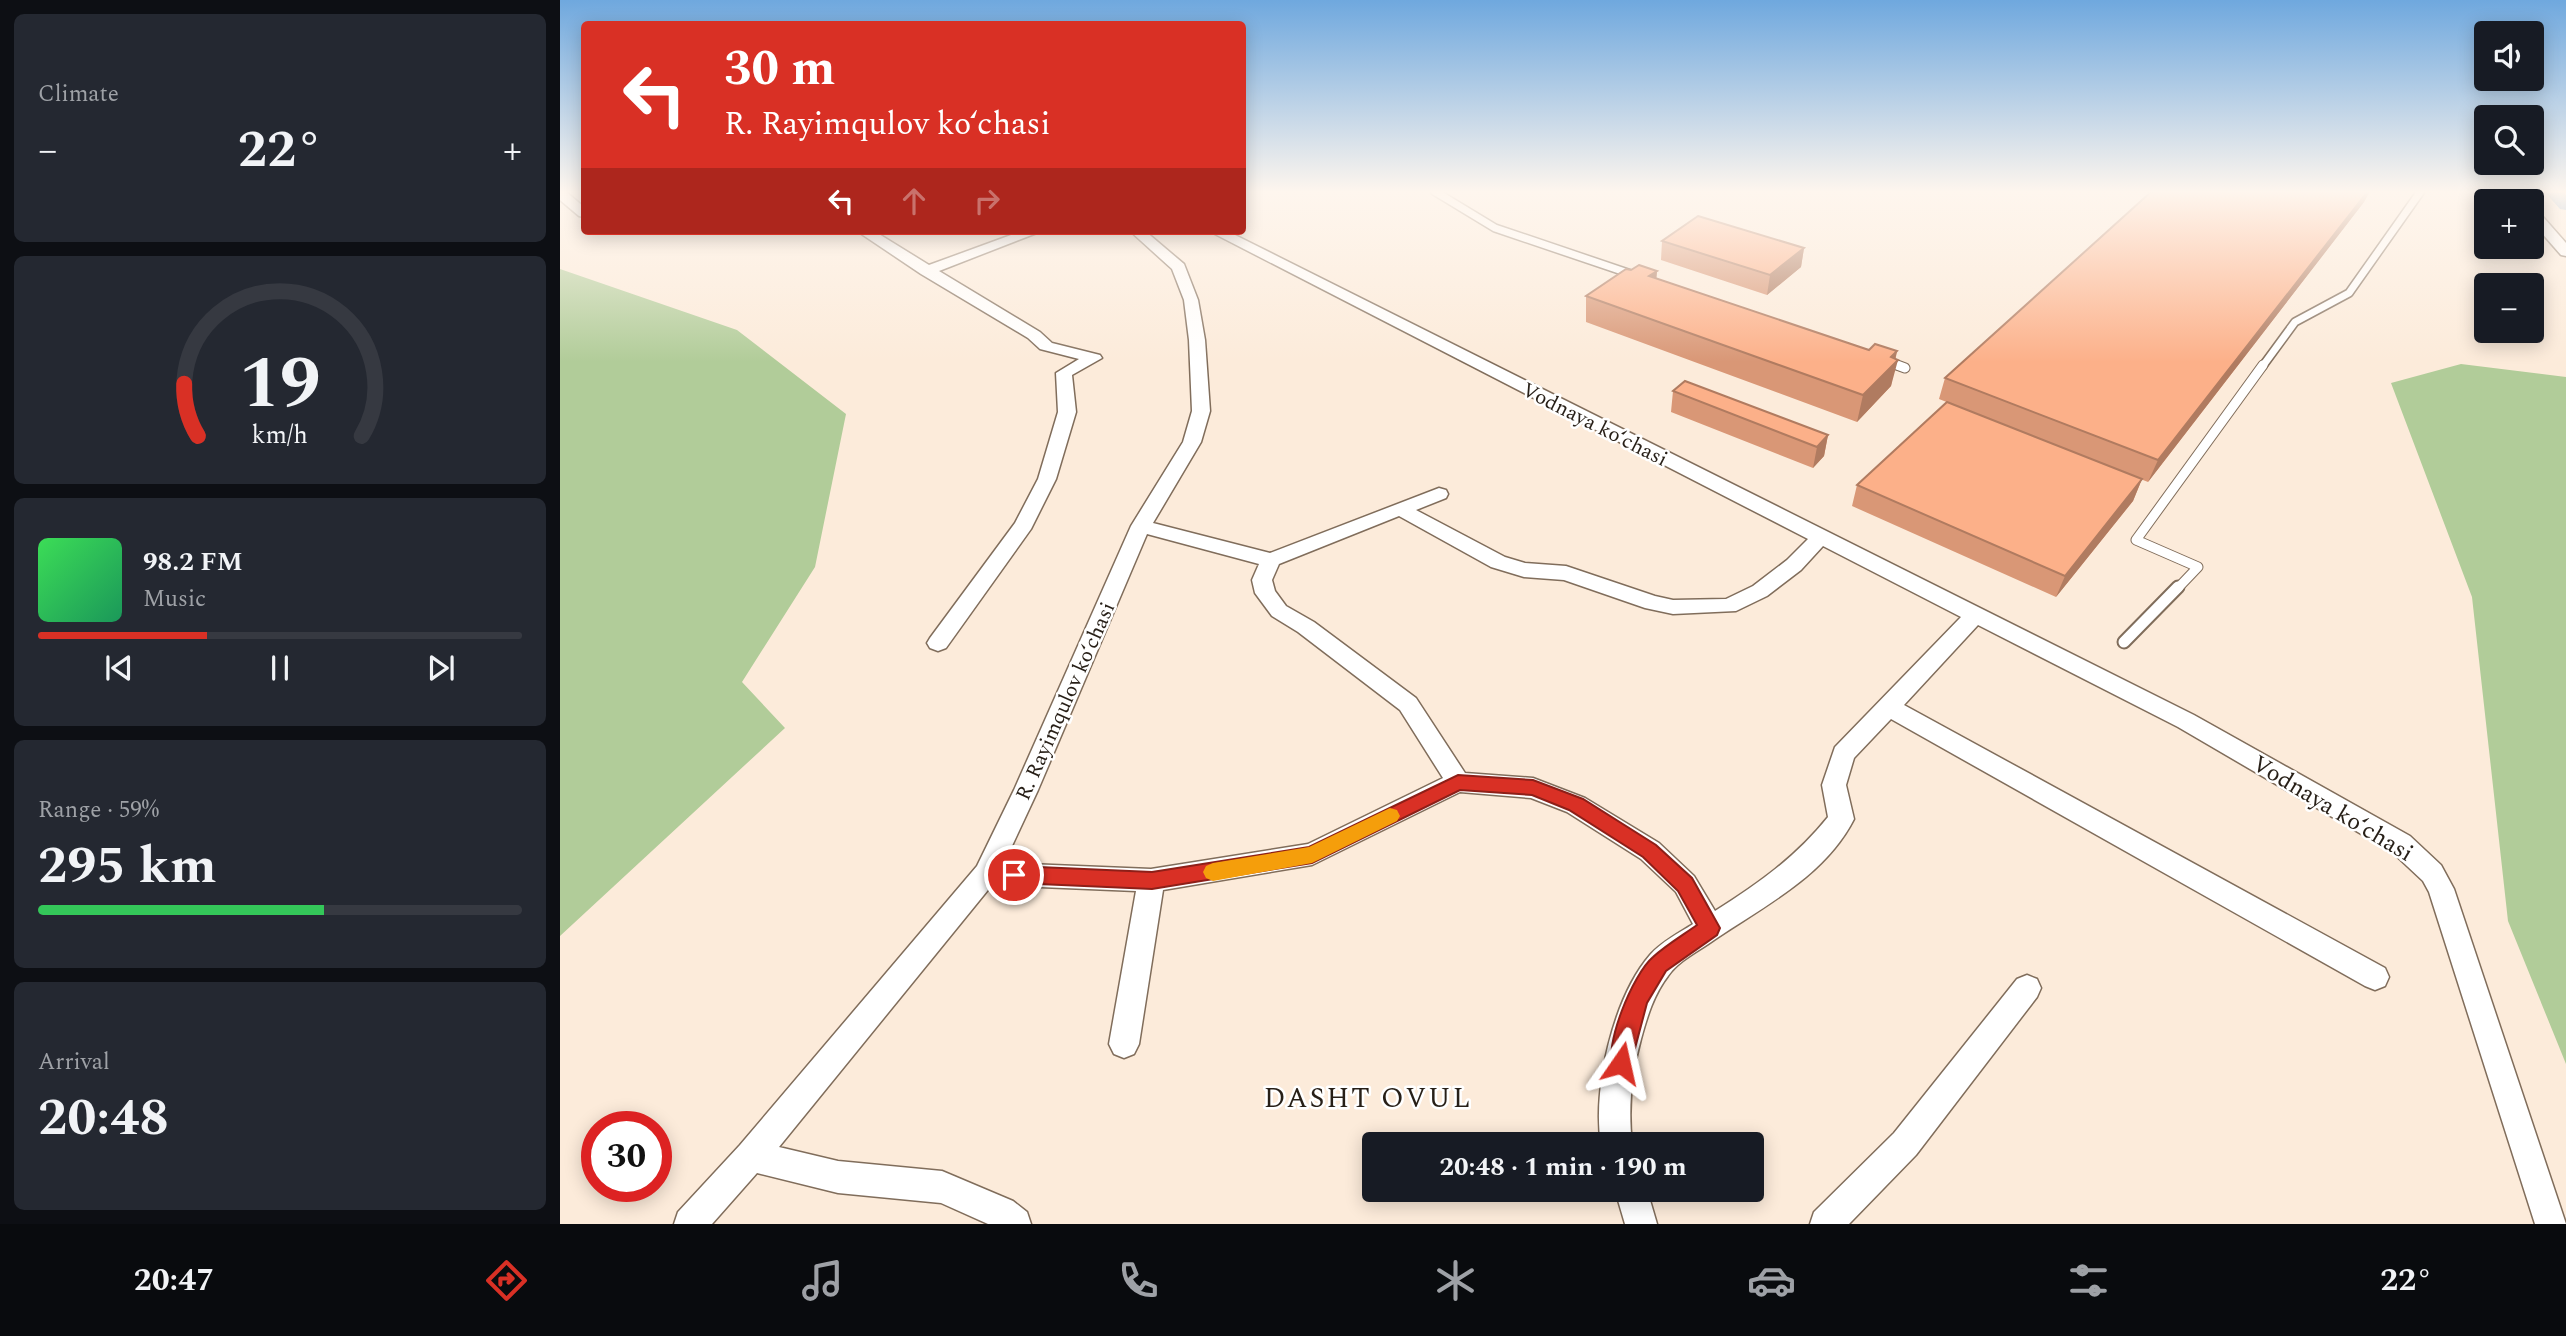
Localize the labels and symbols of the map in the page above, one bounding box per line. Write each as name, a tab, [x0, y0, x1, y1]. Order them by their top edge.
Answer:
street label: Vodnaya ko‘chasi	[1516, 374, 1673, 475]
street label: R. Rayimqulov ko‘chasi	[1008, 597, 1124, 806]
street label: Vodnaya ko‘chasi	[2245, 746, 2420, 871]
pin	[984, 845, 1044, 905]
position arrow	[1584, 1026, 1658, 1100]
district label: DASHT ОVUL	[1264, 1077, 1472, 1120]
speed limit sign: 30	[581, 1111, 672, 1202]

